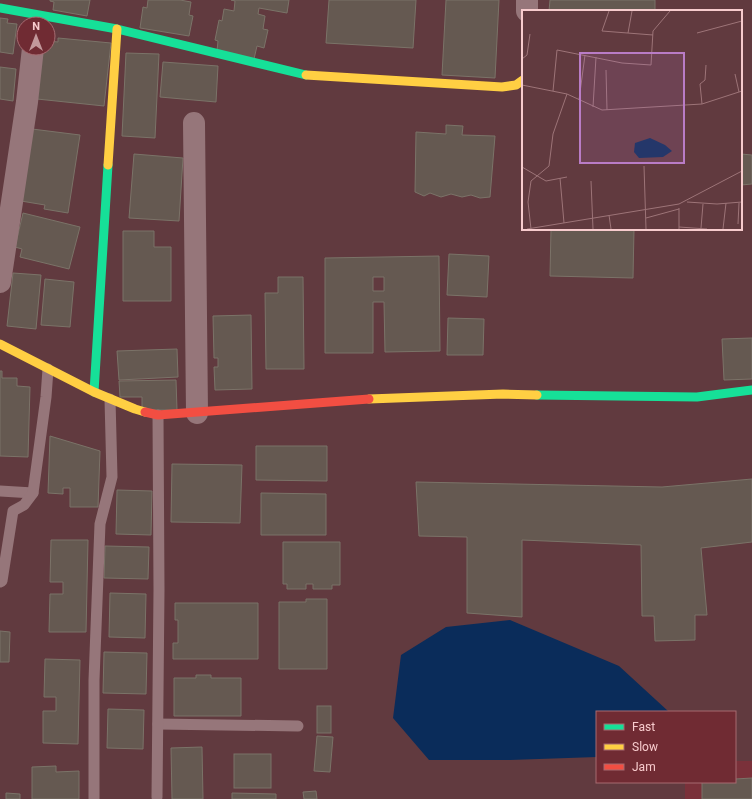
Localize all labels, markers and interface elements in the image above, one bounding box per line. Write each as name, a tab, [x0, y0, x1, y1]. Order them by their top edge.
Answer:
inset map	[522, 10, 742, 230]
north arrow	[16, 16, 56, 56]
text: N	[32, 20, 40, 33]
legend	[596, 711, 736, 783]
text: Fast	[632, 720, 655, 734]
text: Slow	[632, 740, 658, 754]
text: Jam	[632, 760, 656, 774]

